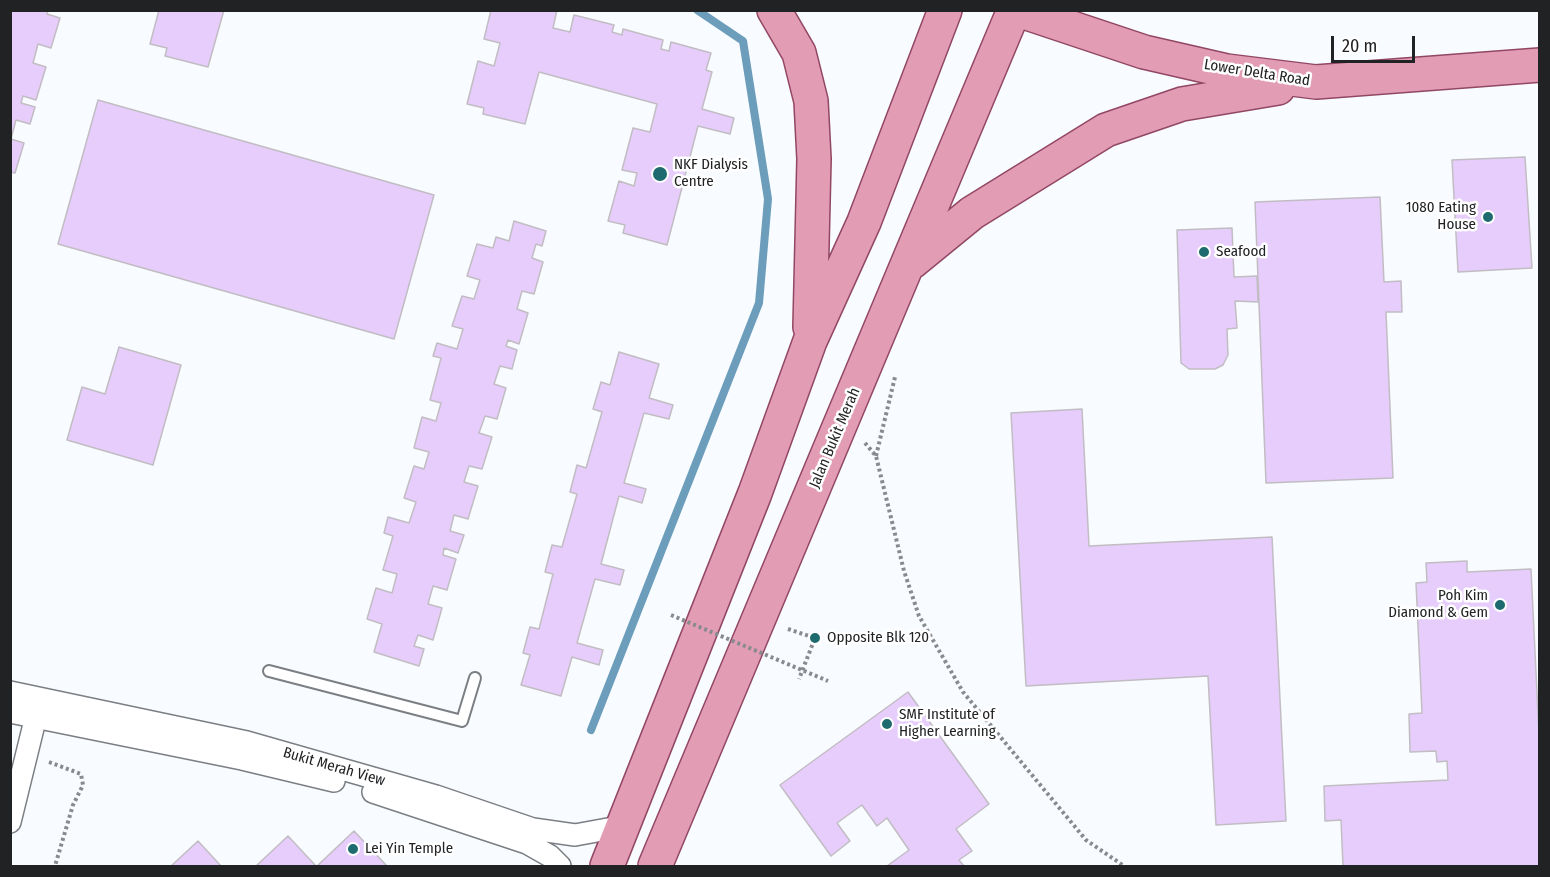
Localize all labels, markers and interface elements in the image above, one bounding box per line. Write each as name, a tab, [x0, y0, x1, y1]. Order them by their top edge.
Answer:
scale bar	[1334, 24, 1418, 62]
text: 20 m	[1342, 35, 1377, 57]
street label: Lower Delta Road	[1203, 56, 1311, 90]
place label: NKF Dialysis Centre	[674, 156, 748, 191]
marker: NKF Dialysis Centre	[651, 165, 669, 183]
place label: 1080 Eating House	[1406, 199, 1476, 234]
marker: 1080 Eating House	[1481, 210, 1495, 224]
place label: Seafood	[1216, 243, 1266, 261]
marker: Seafood	[1197, 245, 1211, 259]
street label: Jalan Bukit Merah	[806, 385, 864, 491]
place label: Poh Kim Diamond & Gem	[1388, 587, 1488, 622]
marker: Poh Kim Diamond & Gem	[1493, 598, 1507, 612]
place label: Opposite Blk 120	[827, 629, 929, 647]
marker: Opposite Blk 120	[808, 631, 822, 645]
place label: SMF Institute of Higher Learning	[899, 706, 996, 741]
marker: SMF Institute of Higher Learning	[880, 717, 894, 731]
street label: Bukit Merah View	[281, 744, 387, 790]
place label: Lei Yin Temple	[365, 840, 453, 858]
marker: Lei Yin Temple	[346, 842, 360, 856]

